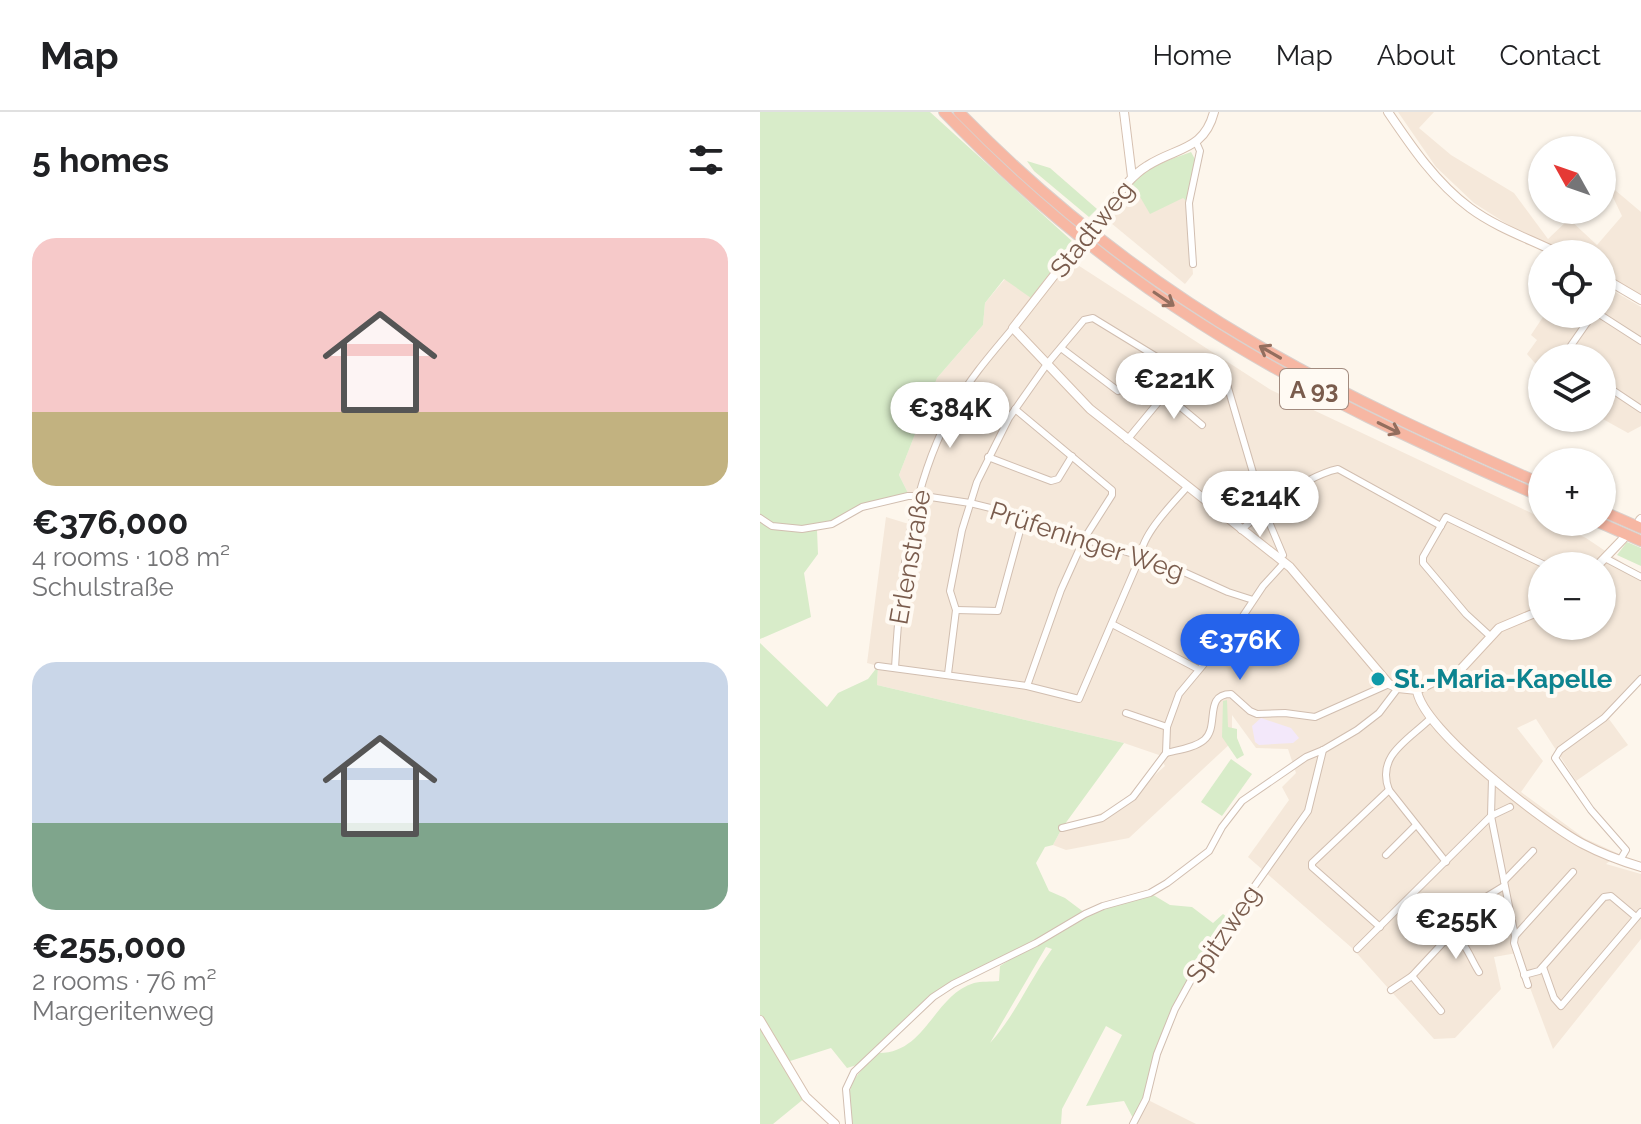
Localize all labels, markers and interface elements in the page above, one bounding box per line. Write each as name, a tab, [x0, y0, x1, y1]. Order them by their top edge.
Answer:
text: Map	[40, 33, 119, 78]
text: Home	[1152, 39, 1232, 72]
text: Map	[1276, 39, 1333, 72]
text: About	[1377, 39, 1456, 72]
text: Contact	[1500, 39, 1601, 72]
north arrow	[1528, 136, 1616, 224]
map controls	[1528, 136, 1616, 640]
icon: filters	[684, 138, 728, 182]
text: 5 homes	[32, 140, 169, 180]
street label: Stadtweg	[1044, 175, 1140, 283]
button: locate	[1528, 240, 1616, 328]
icon: home	[308, 290, 452, 434]
one-way arrow	[1152, 291, 1174, 307]
one-way arrow	[1259, 344, 1283, 360]
button: layers	[1528, 344, 1616, 432]
pin: €221K	[1118, 353, 1230, 421]
text: €221K	[1134, 364, 1214, 394]
road number: A 93	[1280, 369, 1348, 409]
pin: €384K	[894, 382, 1006, 450]
text: €384K	[908, 393, 992, 423]
one-way arrow	[1377, 421, 1401, 436]
button: +	[1528, 448, 1616, 536]
pin: €214K	[1204, 471, 1316, 539]
text: €214K	[1220, 482, 1300, 512]
street label: Erlenstraße	[883, 487, 937, 627]
street label: Prüfeninger Weg	[986, 495, 1188, 587]
text: €376,000	[32, 502, 188, 542]
text: 4 rooms · 108 m²	[32, 542, 230, 572]
button: −	[1528, 552, 1616, 640]
text: Schulstraße	[32, 572, 174, 602]
pin: €376K	[1184, 614, 1296, 682]
text: €376K	[1198, 625, 1282, 655]
place label: St.-Maria-Kapelle	[1394, 664, 1613, 694]
marker: St.-Maria-Kapelle	[1369, 670, 1387, 688]
icon: home	[308, 714, 452, 858]
street label: Spitzweg	[1180, 880, 1266, 988]
pin: €255K	[1400, 893, 1512, 961]
text: €255K	[1415, 904, 1497, 934]
text: €255,000	[32, 926, 187, 966]
text: 2 rooms · 76 m²	[32, 966, 217, 996]
text: Margeritenweg	[32, 996, 214, 1026]

